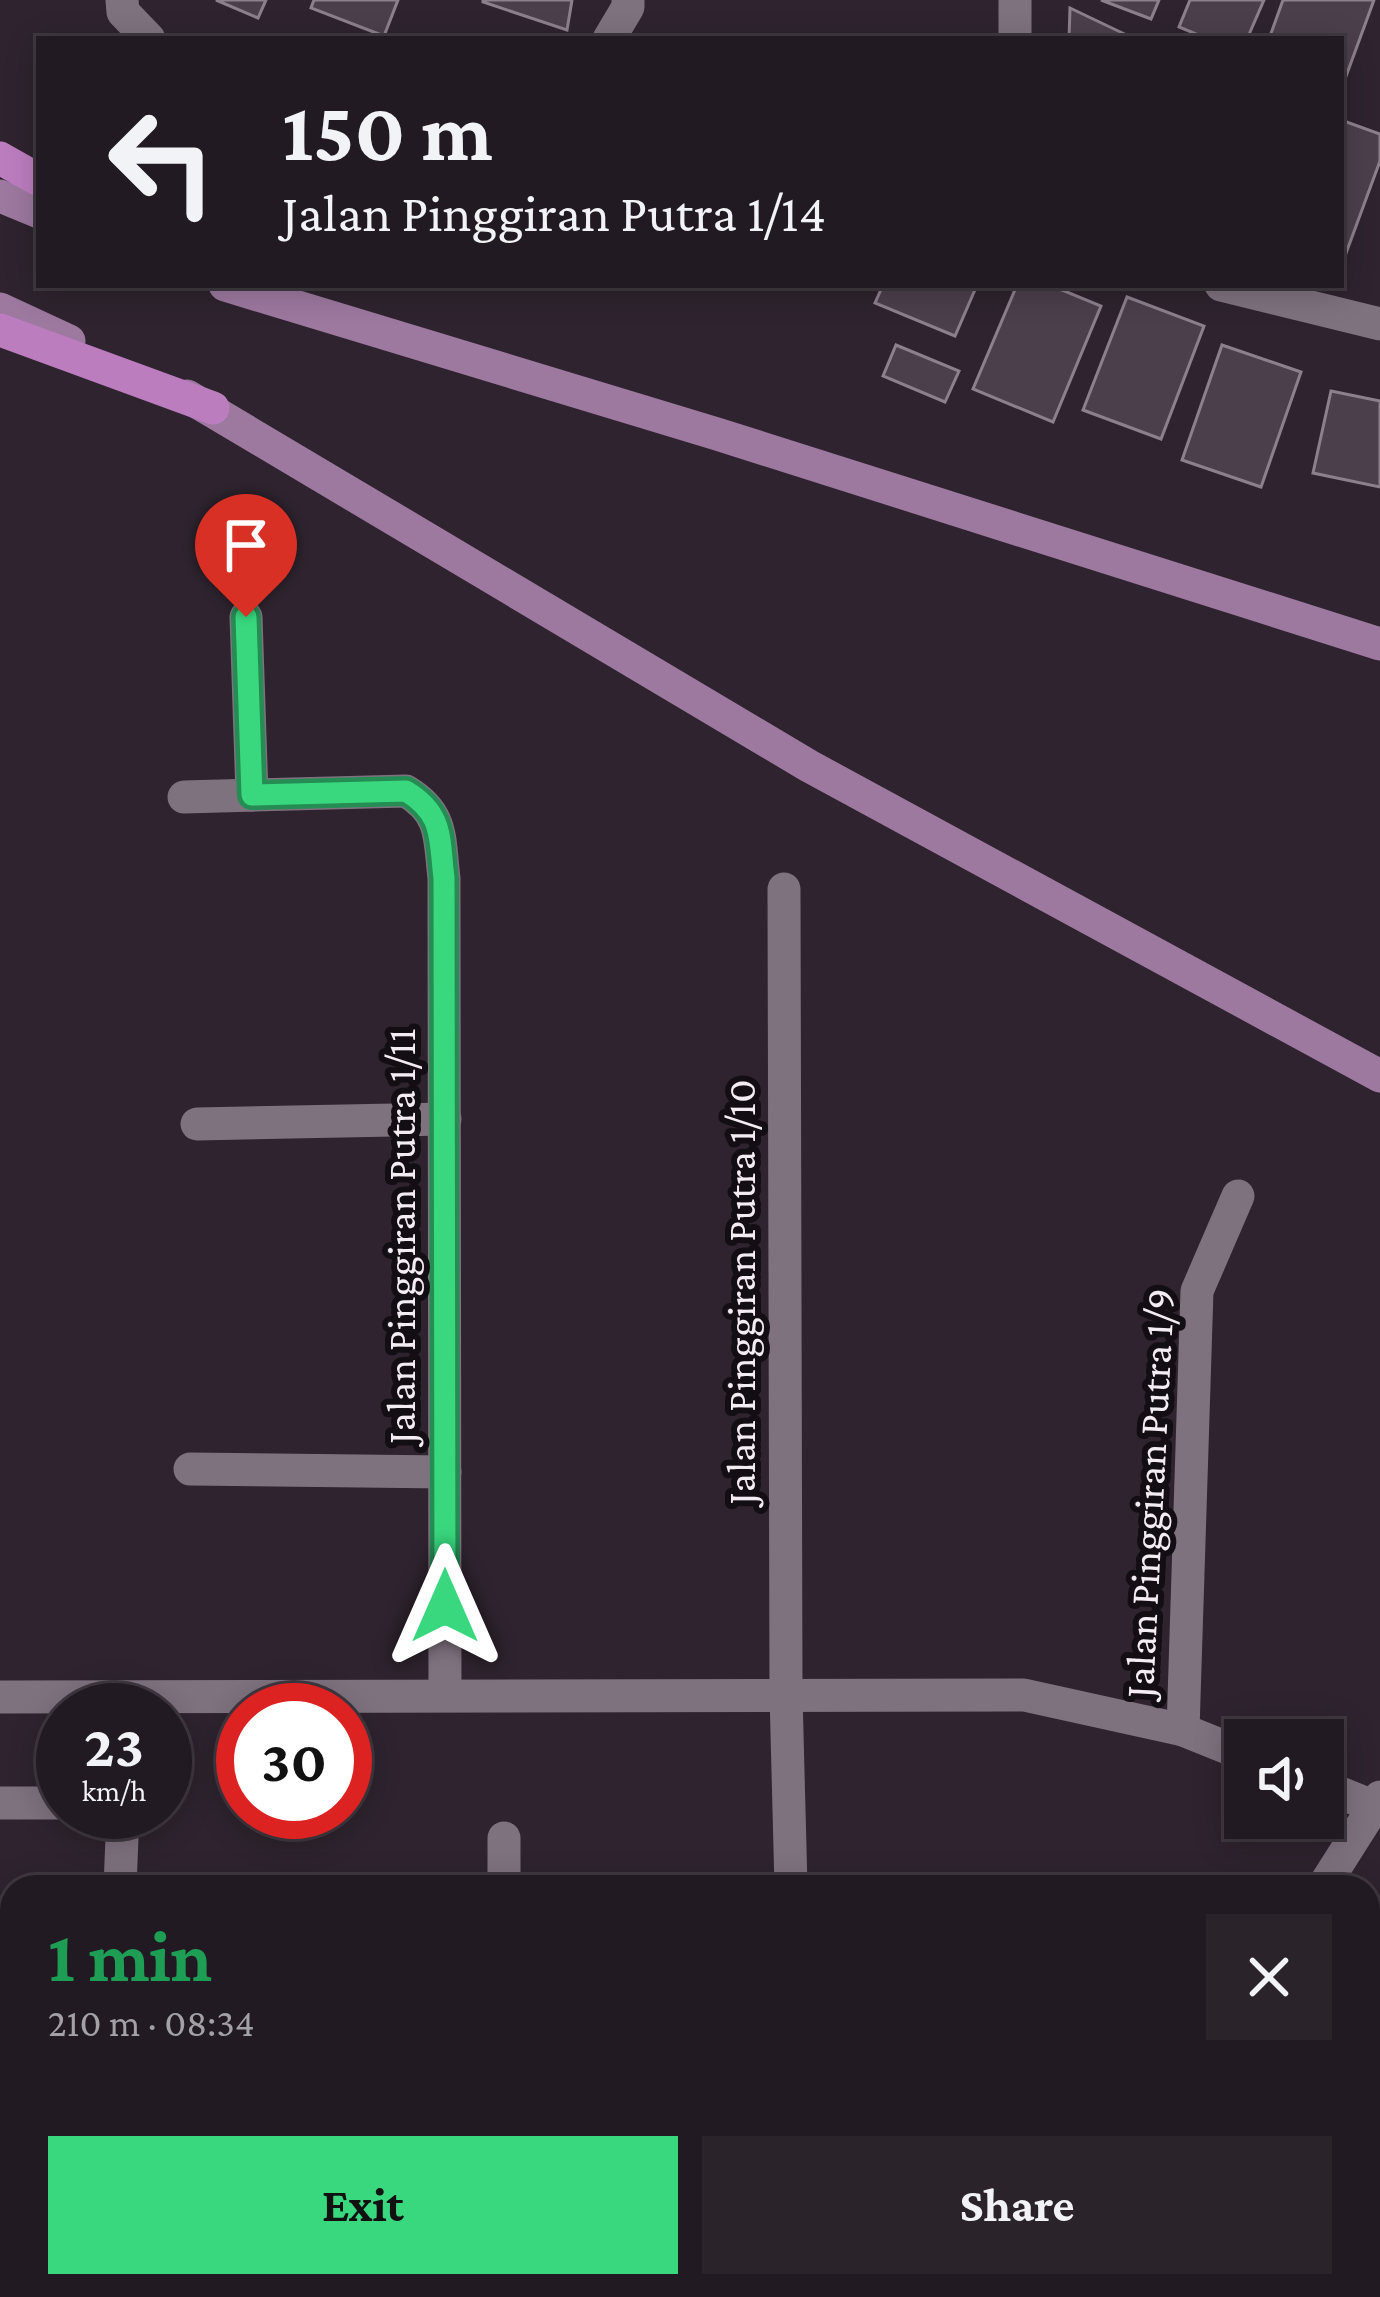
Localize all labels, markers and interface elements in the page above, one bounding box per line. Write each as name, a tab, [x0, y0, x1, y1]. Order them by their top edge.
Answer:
icon: left	[84, 84, 240, 240]
text: 150 m	[282, 85, 493, 178]
text: Jalan Pinggiran Putra 1/14	[282, 183, 826, 243]
pin	[195, 494, 297, 617]
icon: arrive	[213, 512, 279, 578]
street label: Jalan Pinggiran Putra 1/11	[377, 1028, 424, 1448]
street label: Jalan Pinggiran Putra 1/10	[717, 1079, 764, 1509]
street label: Jalan Pinggiran Putra 1/9	[1115, 1287, 1183, 1703]
position arrow	[382, 1543, 508, 1669]
speed limit sign: 30	[216, 1683, 372, 1839]
text: 23	[84, 1712, 144, 1779]
map controls	[1224, 1719, 1344, 1839]
button: sound	[1224, 1719, 1344, 1839]
text: km/h	[82, 1774, 146, 1807]
button: close	[1206, 1914, 1332, 2040]
text: 1 min	[48, 1916, 212, 1996]
text: 210 m · 08:34	[48, 2001, 255, 2044]
button: Exit	[48, 2136, 678, 2274]
button: Share	[702, 2136, 1332, 2274]

